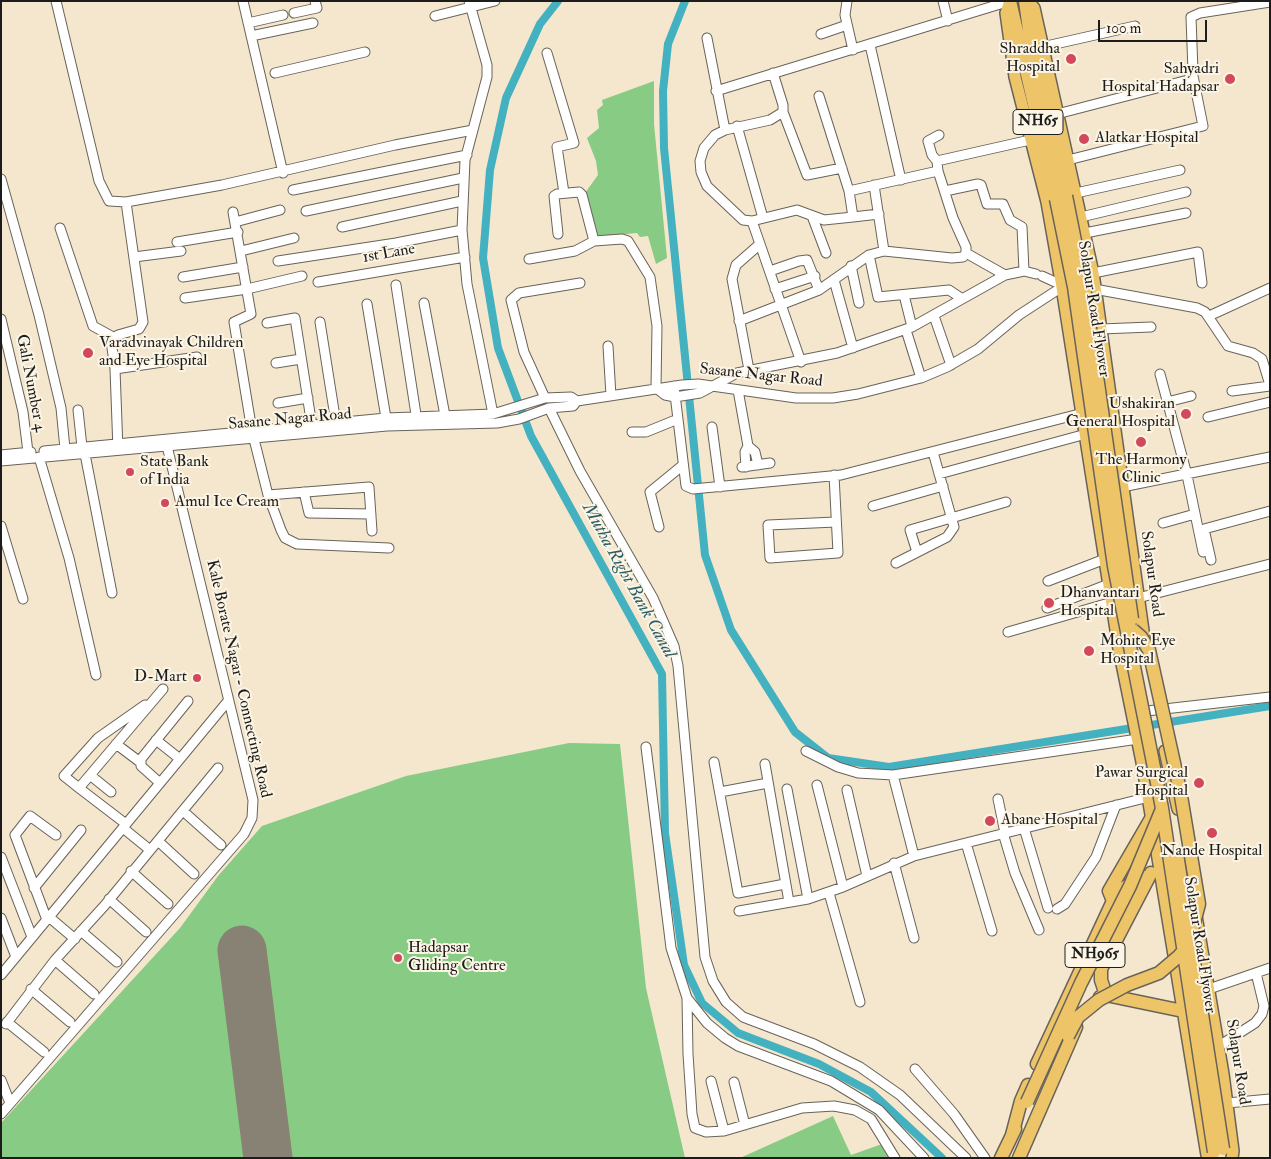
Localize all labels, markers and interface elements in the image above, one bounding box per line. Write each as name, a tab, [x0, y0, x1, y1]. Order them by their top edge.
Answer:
scale bar	[1101, 10, 1210, 42]
text: 100 m	[1106, 19, 1141, 38]
place label: Shraddha Hospital	[999, 40, 1060, 78]
marker: Shraddha Hospital	[1064, 52, 1078, 66]
place label: Sahyadri Hospital Hadapsar	[1101, 60, 1219, 98]
marker: Sahyadri Hospital Hadapsar	[1223, 72, 1237, 86]
road number: NH65	[1013, 110, 1063, 134]
place label: Alatkar Hospital	[1095, 129, 1199, 149]
marker: Alatkar Hospital	[1077, 132, 1091, 146]
street label: 1st Lane	[361, 240, 417, 268]
street label: Solapur Road Flyover	[1073, 240, 1113, 378]
street label: Gali Number 4	[11, 333, 49, 433]
place label: Varadvinayak Children and Eye Hospital	[99, 334, 244, 372]
marker: Varadvinayak Children and Eye Hospital	[81, 346, 95, 360]
street label: Sasane Nagar Road	[699, 360, 823, 392]
place label: Ushakiran General Hospital	[1066, 395, 1175, 433]
street label: Sasane Nagar Road	[228, 405, 352, 435]
marker: Ushakiran General Hospital	[1179, 407, 1193, 421]
marker: The Harmony Clinic	[1134, 435, 1148, 449]
place label: The Harmony Clinic	[1095, 451, 1187, 489]
place label: State Bank of India	[140, 453, 209, 491]
marker: State Bank of India	[124, 466, 136, 478]
place label: Amul Ice Cream	[175, 493, 279, 513]
marker: Amul Ice Cream	[159, 497, 171, 509]
water label: Mutha Right Bank Canal	[576, 500, 680, 662]
street label: Solapur Road	[1135, 530, 1167, 618]
street label: Kale Borate Nagar - Connecting Road	[201, 558, 275, 800]
place label: Dhanvantari Hospital	[1060, 584, 1140, 622]
marker: Dhanvantari Hospital	[1042, 596, 1056, 610]
place label: Mohite Eye Hospital	[1100, 632, 1175, 670]
marker: Mohite Eye Hospital	[1082, 644, 1096, 658]
place label: D-Mart	[134, 668, 187, 688]
marker: D-Mart	[191, 672, 203, 684]
place label: Pawar Surgical Hospital	[1095, 764, 1188, 802]
marker: Pawar Surgical Hospital	[1192, 776, 1206, 790]
place label: Abane Hospital	[1001, 811, 1098, 831]
marker: Abane Hospital	[983, 814, 997, 828]
marker: Nande Hospital	[1205, 826, 1219, 840]
place label: Nande Hospital	[1162, 842, 1262, 862]
street label: Solapur Road Flyover	[1179, 876, 1219, 1014]
place label: Hadapsar Gliding Centre	[408, 939, 506, 977]
road number: NH965	[1065, 942, 1125, 968]
marker: Hadapsar Gliding Centre	[392, 952, 404, 964]
street label: Solapur Road	[1221, 1018, 1253, 1106]

